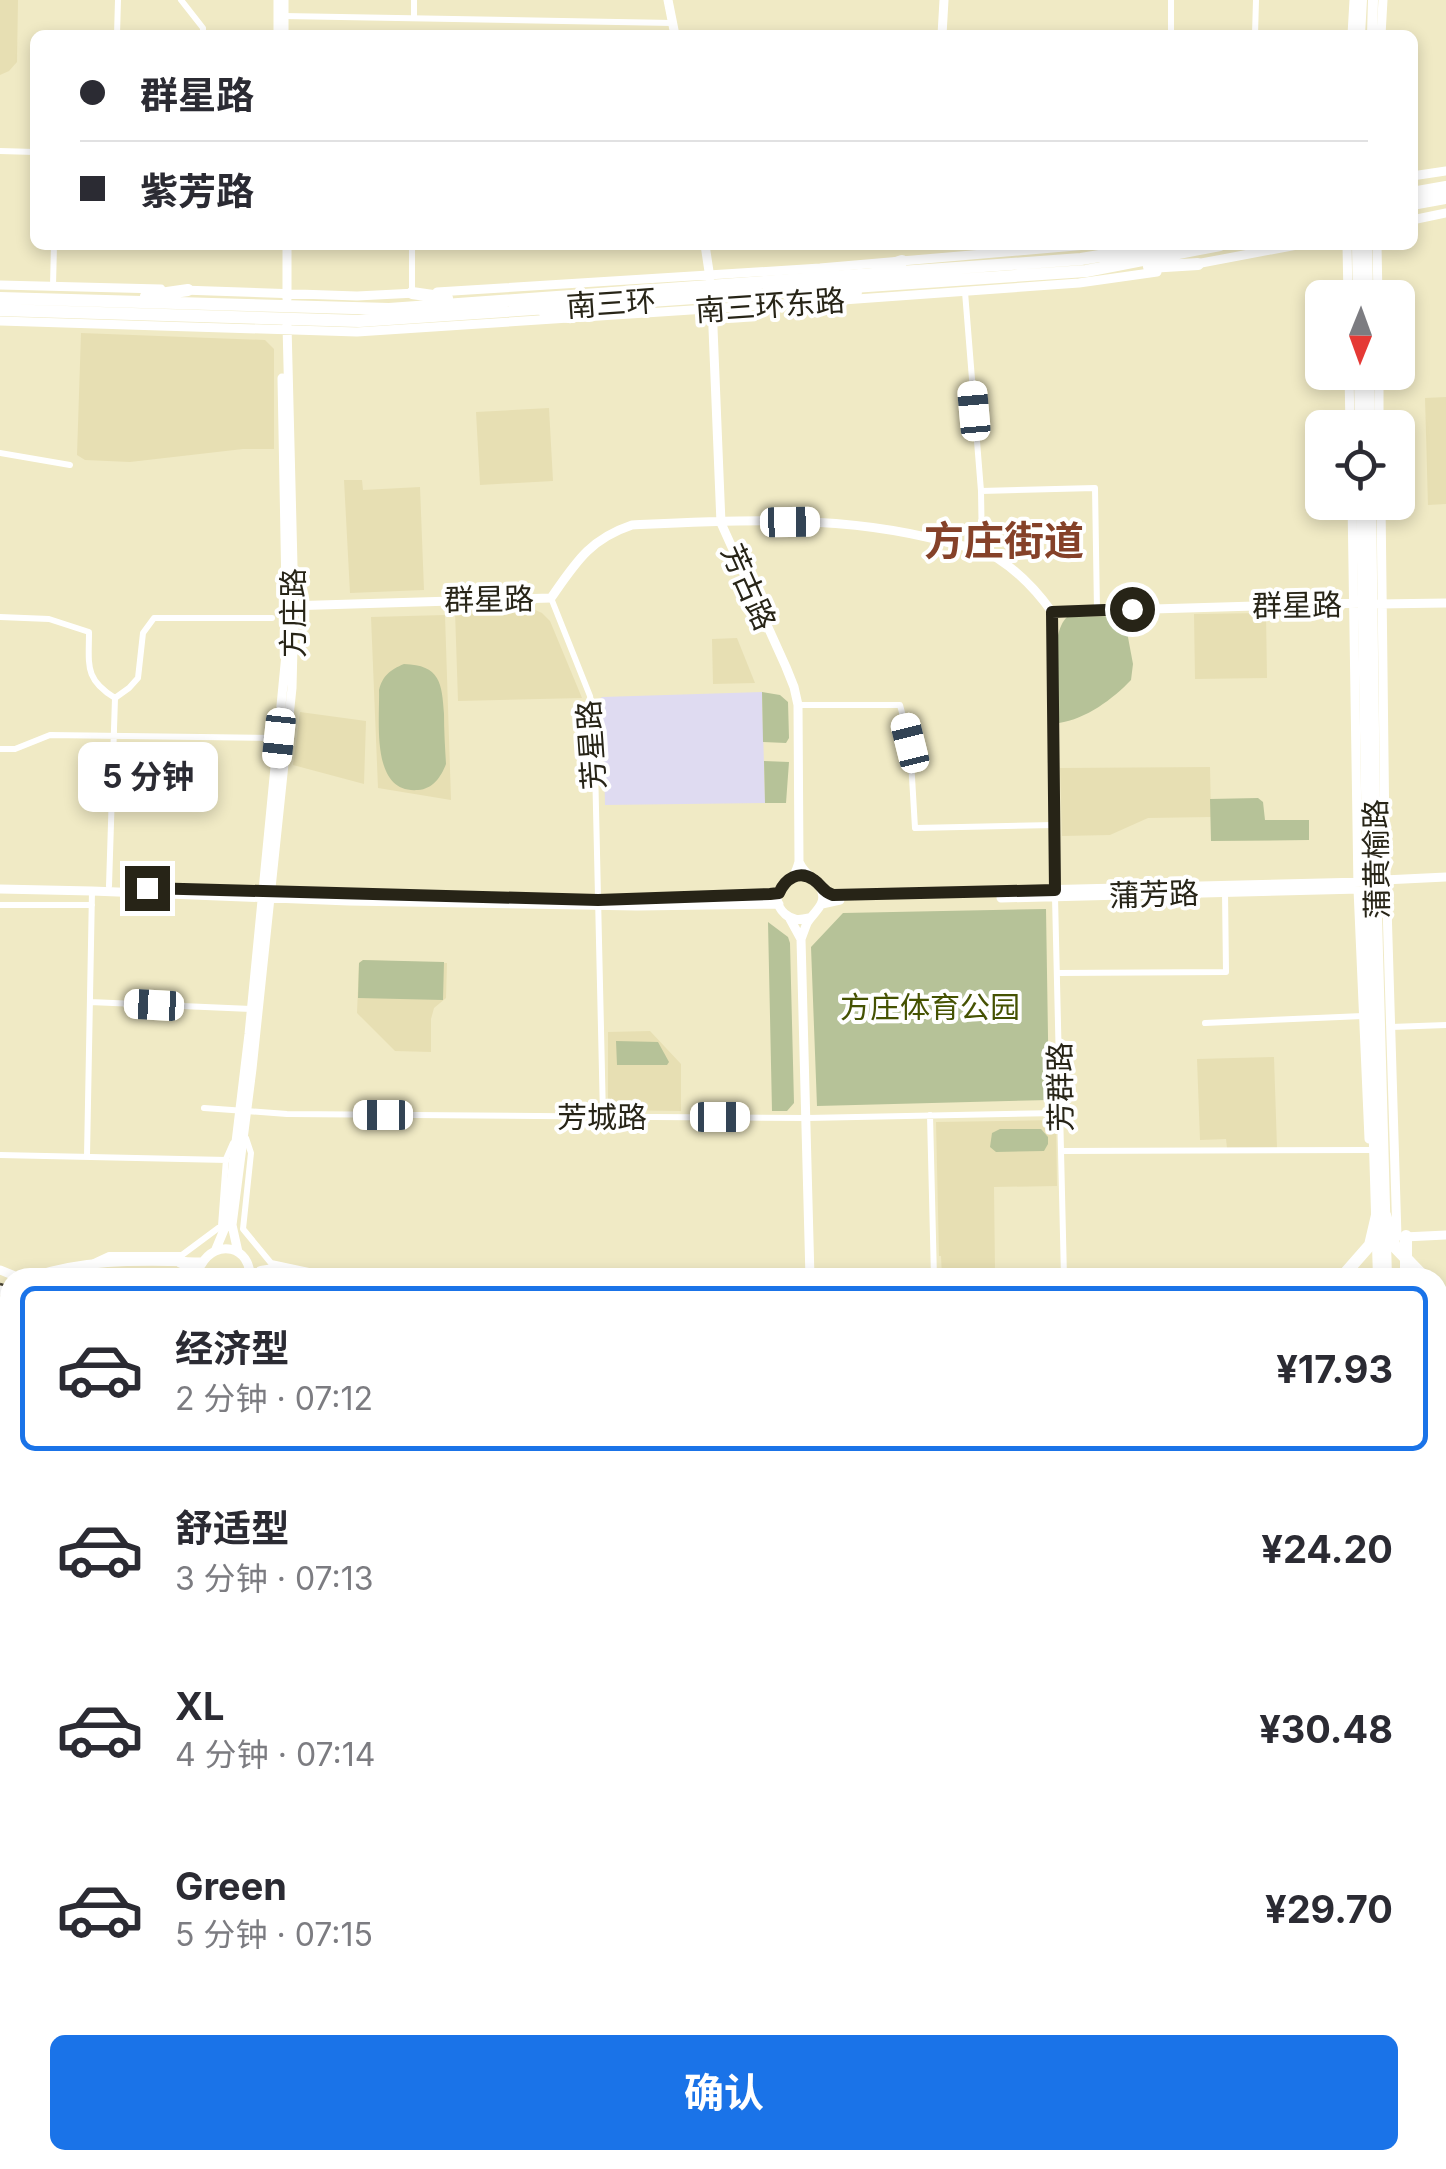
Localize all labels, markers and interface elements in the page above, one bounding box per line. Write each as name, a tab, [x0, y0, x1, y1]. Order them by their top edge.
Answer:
text: 群星路	[140, 72, 254, 118]
text: 紫芳路	[140, 168, 254, 214]
north arrow	[1305, 280, 1415, 390]
map controls	[1305, 280, 1415, 520]
street label: 南三环	[565, 282, 657, 324]
street label: 南三环东路	[694, 282, 846, 328]
car	[956, 380, 992, 442]
button: locate	[1305, 410, 1415, 520]
car	[760, 506, 820, 538]
district label: 方庄街道	[924, 516, 1084, 565]
street label: 芳古路	[714, 539, 784, 635]
street label: 方庄路	[275, 568, 311, 658]
street label: 群星路	[444, 580, 534, 618]
street label: 群星路	[1252, 586, 1342, 624]
route start	[1110, 587, 1155, 632]
street label: 芳星路	[570, 699, 612, 791]
car	[261, 707, 297, 769]
car	[888, 710, 932, 776]
callout: 5 分钟	[77, 743, 217, 813]
text: 5 分钟	[102, 757, 194, 796]
street label: 蒲黄榆路	[1357, 799, 1395, 919]
route end	[125, 866, 170, 911]
street label: 蒲芳路	[1108, 874, 1200, 914]
car	[123, 988, 185, 1022]
park label: 方庄体育公园	[840, 989, 1020, 1025]
street label: 芳群路	[1041, 1042, 1079, 1132]
street label: 芳城路	[557, 1099, 647, 1135]
car	[353, 1100, 413, 1130]
car	[690, 1102, 750, 1132]
icon: car	[55, 1324, 145, 1414]
text: 经济型	[175, 1325, 289, 1371]
text: ¥17.93	[1276, 1346, 1393, 1392]
text: 2 分钟 · 07:12	[175, 1379, 373, 1418]
icon: car	[55, 1504, 145, 1594]
text: 舒适型	[175, 1505, 289, 1551]
text: ¥24.20	[1261, 1526, 1393, 1572]
text: 3 分钟 · 07:13	[175, 1559, 374, 1598]
text: XL	[175, 1683, 225, 1729]
icon: car	[55, 1684, 145, 1774]
text: ¥30.48	[1259, 1706, 1393, 1752]
text: 4 分钟 · 07:14	[175, 1735, 375, 1774]
text: Green	[175, 1863, 287, 1909]
icon: car	[55, 1864, 145, 1954]
text: ¥29.70	[1265, 1886, 1393, 1932]
text: 5 分钟 · 07:15	[175, 1915, 373, 1954]
button: 确认	[50, 2035, 1398, 2150]

